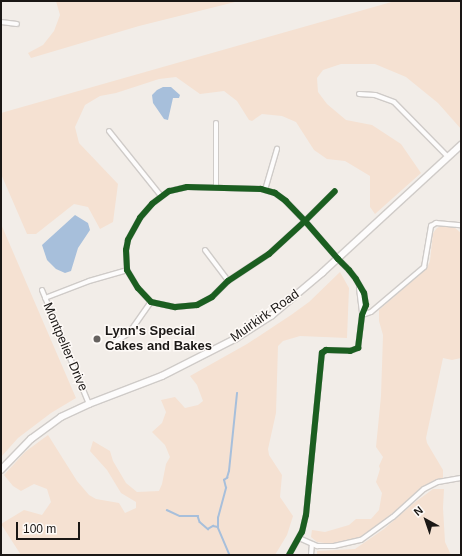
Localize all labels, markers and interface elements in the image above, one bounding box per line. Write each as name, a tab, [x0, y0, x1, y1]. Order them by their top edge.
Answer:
street label: Muirkirk Road	[228, 287, 302, 345]
street label: Montpelier Drive	[39, 300, 91, 394]
place label: Lynn's Special Cakes and Bakes	[105, 324, 212, 355]
marker: Lynn's Special Cakes and Bakes	[92, 334, 102, 344]
north arrow	[406, 500, 446, 540]
text: N	[411, 504, 425, 518]
scale bar	[18, 514, 82, 540]
text: 100 m	[23, 522, 56, 536]

